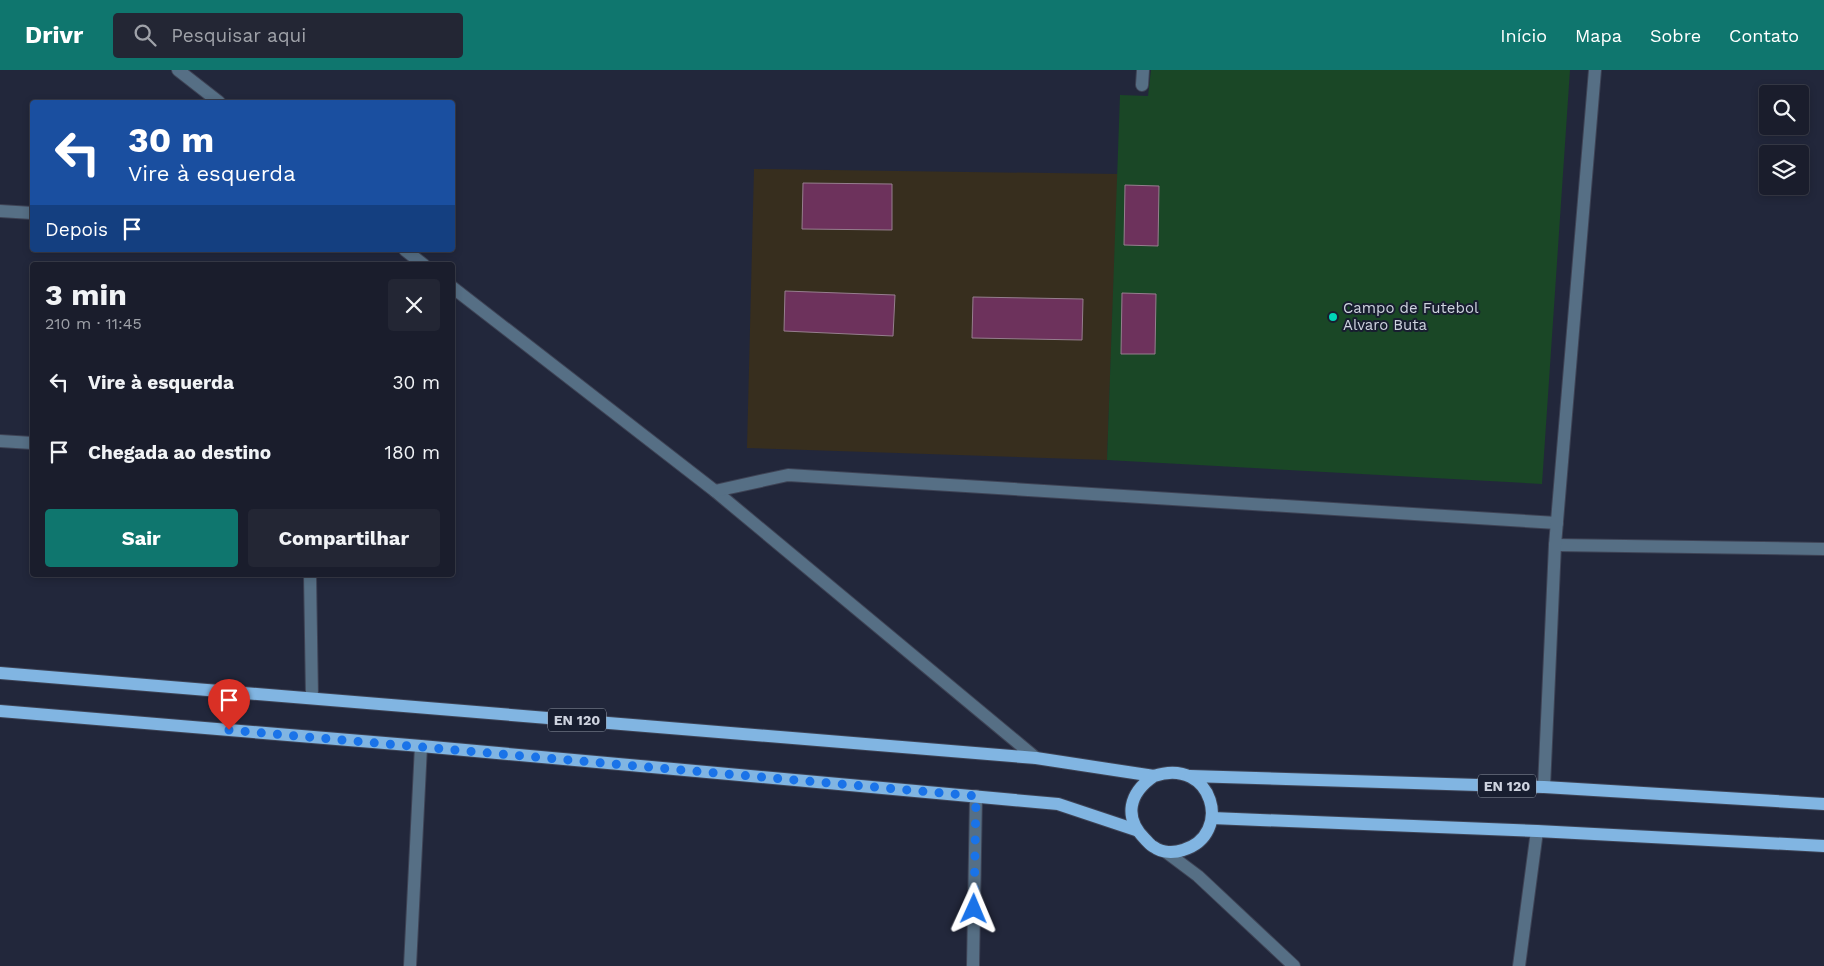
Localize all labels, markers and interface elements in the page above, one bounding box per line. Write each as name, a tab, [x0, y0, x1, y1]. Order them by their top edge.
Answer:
search box	[113, 13, 463, 58]
text: Drivr	[25, 21, 83, 49]
icon: search	[131, 21, 159, 49]
text: Pesquisar aqui	[171, 24, 306, 47]
text: Início	[1500, 25, 1547, 46]
text: Mapa	[1575, 25, 1622, 46]
text: Sobre	[1650, 25, 1701, 46]
text: Contato	[1729, 25, 1799, 46]
map controls	[1759, 85, 1809, 195]
button: search	[1759, 85, 1809, 135]
text: 30 m	[128, 119, 214, 161]
icon: left	[45, 120, 110, 185]
button: layers	[1759, 145, 1809, 195]
text: Vire à esquerda	[128, 161, 296, 186]
icon: arrive	[118, 215, 146, 243]
text: Depois	[45, 218, 108, 241]
text: 3 min	[45, 277, 127, 312]
button: close	[388, 279, 440, 331]
place label: Campo de Futebol Alvaro Buta	[1343, 299, 1479, 334]
marker: Campo de Futebol Alvaro Buta	[1327, 311, 1339, 323]
text: 210 m · 11:45	[45, 314, 142, 333]
icon: left	[45, 368, 73, 396]
text: Vire à esquerda	[88, 371, 234, 394]
text: 30 m	[393, 371, 440, 394]
icon: arrive	[45, 438, 73, 466]
text: Chegada ao destino	[88, 441, 271, 464]
text: 180 m	[384, 441, 440, 464]
button: Sair	[45, 509, 238, 567]
button: Compartilhar	[248, 509, 440, 567]
pin	[208, 679, 250, 730]
icon: arrive	[215, 686, 243, 714]
road number: EN 120	[548, 708, 606, 732]
road number: EN 120	[1478, 774, 1536, 798]
position arrow	[947, 882, 999, 934]

